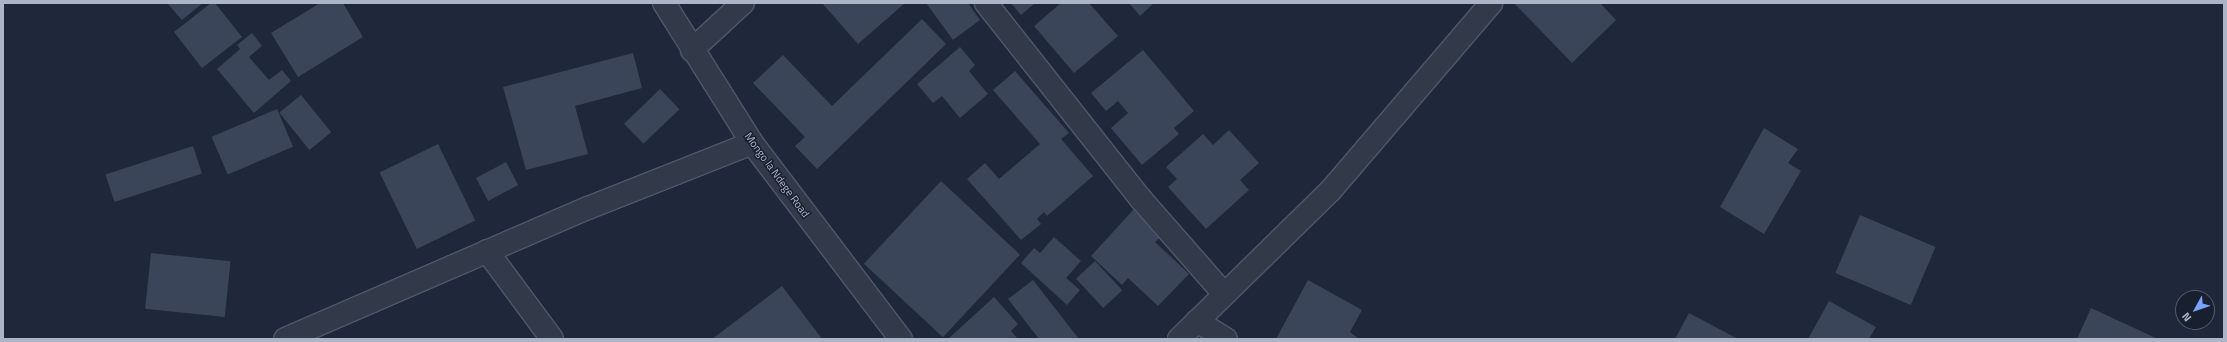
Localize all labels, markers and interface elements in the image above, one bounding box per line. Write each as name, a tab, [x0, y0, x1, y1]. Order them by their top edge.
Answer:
street label: Mongo la Ndege Road	[742, 130, 812, 220]
north arrow	[2175, 290, 2215, 330]
text: N	[2178, 309, 2195, 325]

